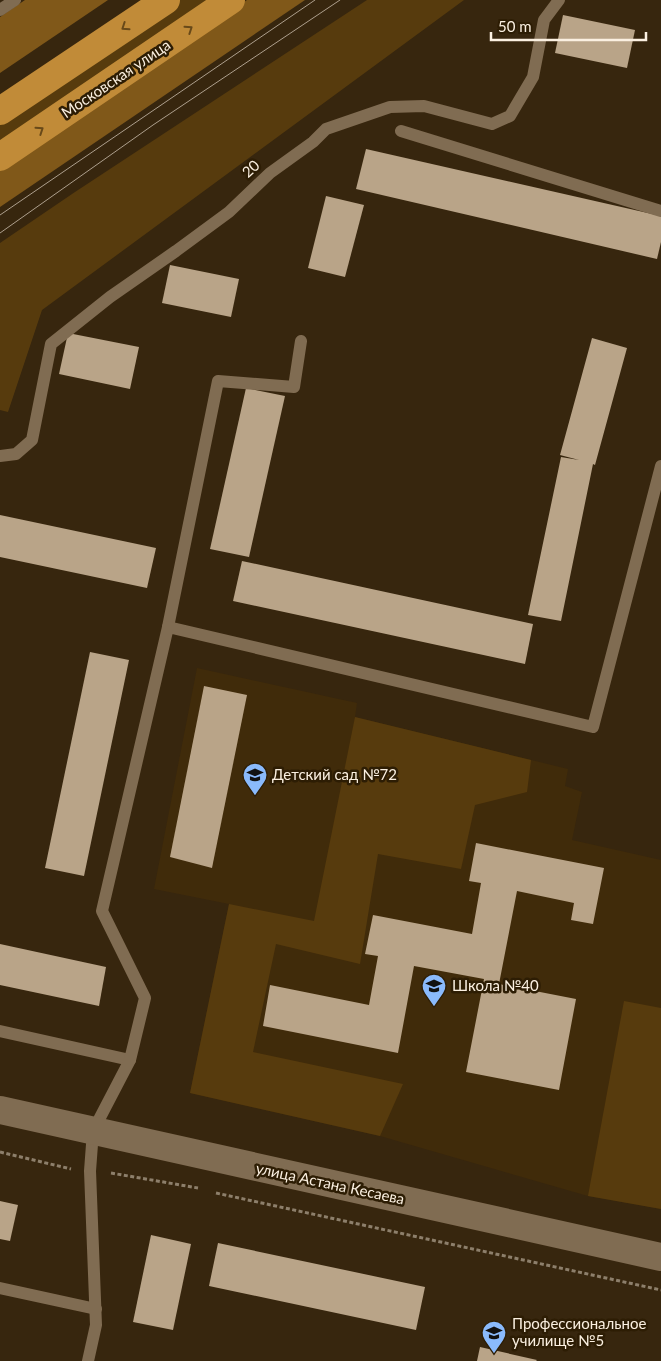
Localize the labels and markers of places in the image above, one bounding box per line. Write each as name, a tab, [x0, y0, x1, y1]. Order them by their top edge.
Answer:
school or university icon: Детский сад №72	[242, 762, 268, 796]
place label: Детский сад №72	[272, 765, 397, 783]
school or university icon: Школа №40	[421, 973, 447, 1007]
place label: Школа №40	[452, 976, 539, 994]
place label: Профессиональное училище №5	[512, 1314, 646, 1349]
school or university icon: Профессиональное училище №5	[481, 1320, 507, 1354]

